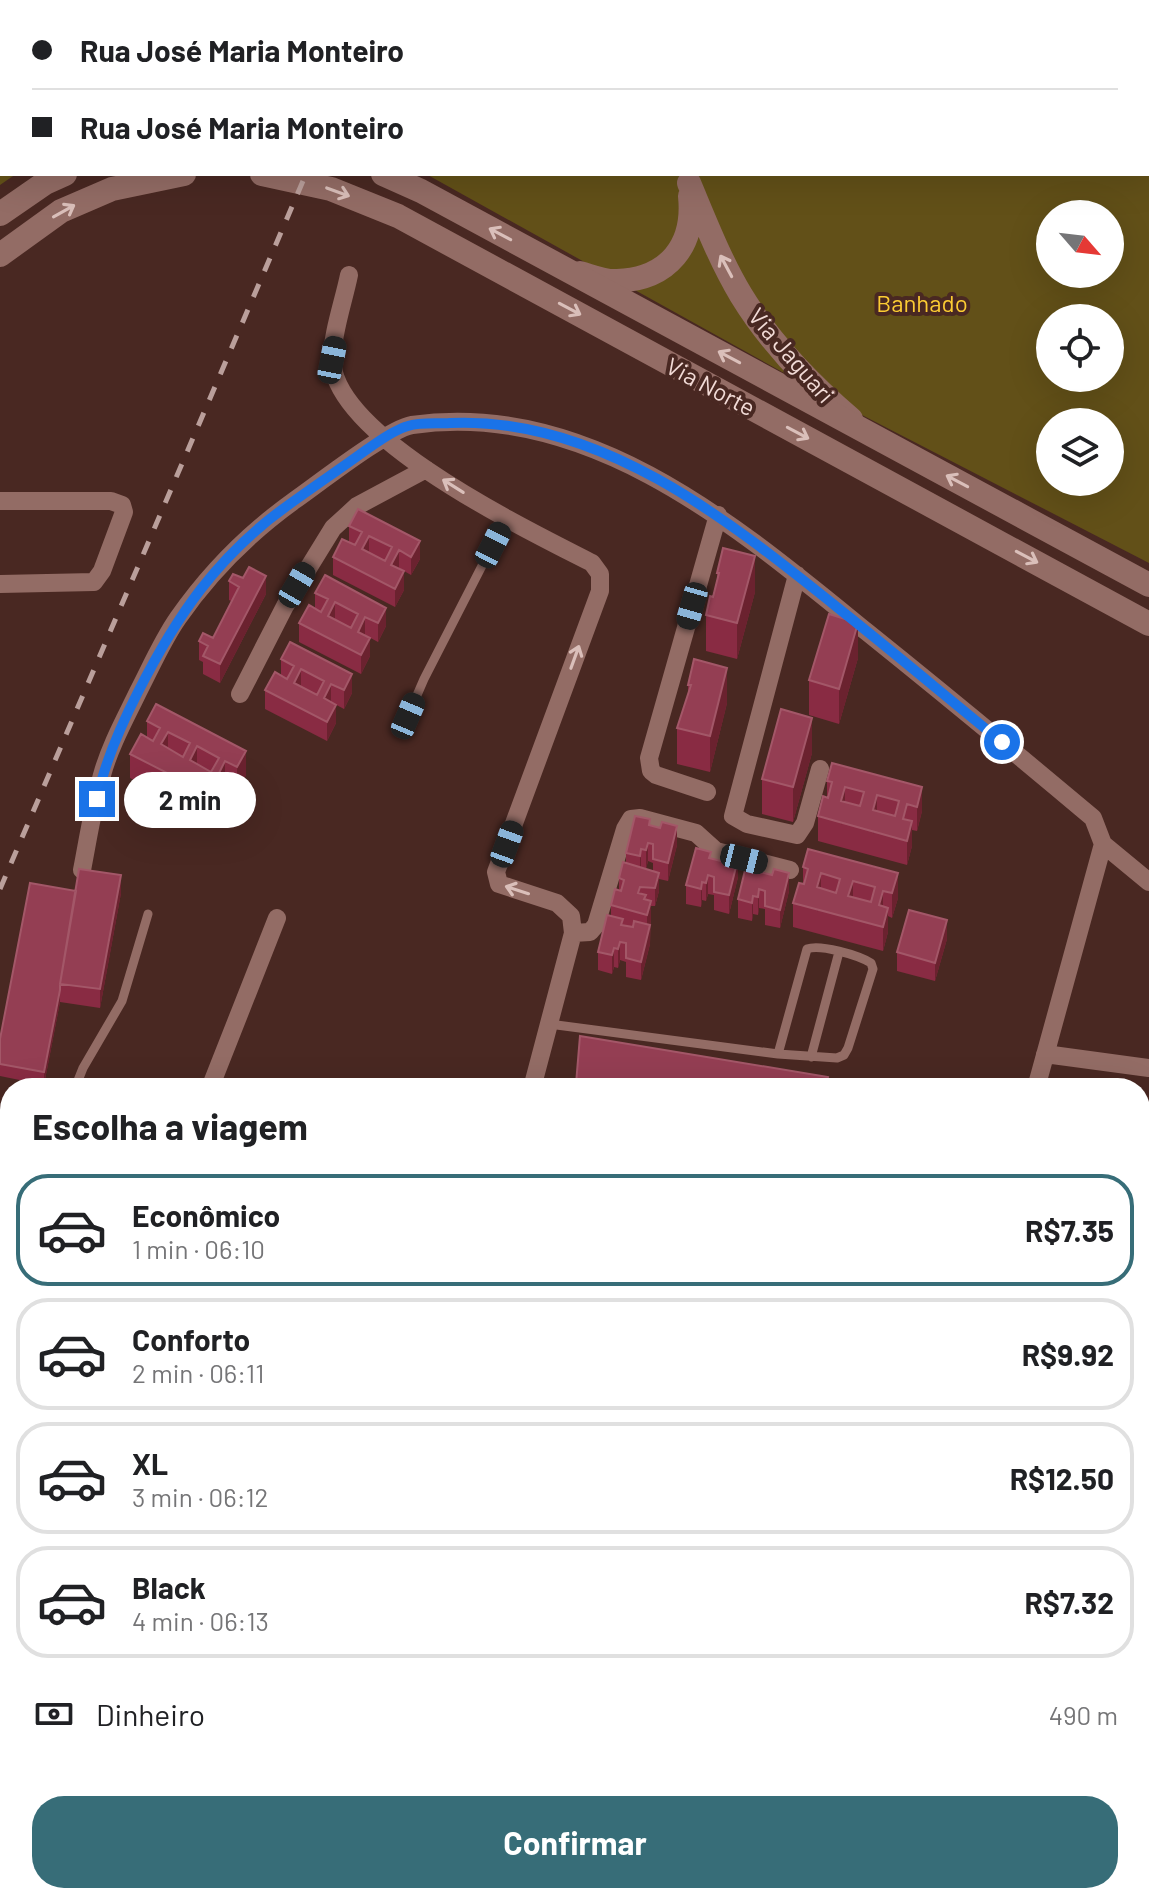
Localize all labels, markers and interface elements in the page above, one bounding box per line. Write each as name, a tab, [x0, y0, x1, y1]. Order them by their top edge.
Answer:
text: Rua José Maria Monteiro	[80, 32, 404, 68]
text: Rua José Maria Monteiro	[80, 109, 404, 145]
one-way arrow	[325, 186, 350, 201]
north arrow	[1036, 200, 1124, 288]
map controls	[1036, 200, 1124, 496]
one-way arrow	[52, 203, 75, 219]
one-way arrow	[489, 225, 512, 241]
one-way arrow	[717, 255, 733, 279]
park label: Banhado	[876, 288, 968, 317]
one-way arrow	[558, 301, 581, 317]
street label: Via Jaguari	[743, 302, 841, 408]
button: locate	[1036, 304, 1124, 392]
car	[316, 334, 348, 386]
one-way arrow	[717, 349, 741, 365]
street label: Via Norte	[661, 350, 761, 422]
button: layers	[1036, 408, 1124, 496]
one-way arrow	[786, 426, 810, 441]
one-way arrow	[946, 473, 970, 489]
one-way arrow	[443, 477, 465, 494]
car	[471, 518, 515, 572]
one-way arrow	[1015, 549, 1038, 565]
car	[275, 558, 319, 612]
car	[674, 580, 710, 632]
one-way arrow	[569, 645, 583, 670]
car	[388, 689, 428, 743]
route start	[984, 724, 1020, 760]
callout: 2 min	[125, 771, 257, 827]
route end	[79, 781, 115, 817]
text: 2 min	[159, 784, 221, 815]
car	[488, 817, 526, 871]
car	[718, 842, 770, 876]
one-way arrow	[505, 882, 530, 897]
text: Escolha a viagem	[32, 1104, 308, 1147]
icon: car	[36, 1194, 108, 1266]
text: Econômico	[132, 1197, 280, 1233]
text: R$7.35	[1025, 1212, 1114, 1248]
text: 1 min · 06:10	[132, 1233, 265, 1264]
icon: car	[36, 1318, 108, 1390]
text: Conforto	[132, 1321, 250, 1357]
text: R$9.92	[1022, 1336, 1114, 1372]
text: 2 min · 06:11	[132, 1357, 264, 1388]
icon: car	[36, 1442, 108, 1514]
text: XL	[132, 1445, 168, 1481]
text: R$12.50	[1010, 1460, 1114, 1496]
text: 3 min · 06:12	[132, 1481, 269, 1512]
icon: car	[36, 1566, 108, 1638]
text: Black	[132, 1569, 206, 1605]
text: R$7.32	[1024, 1584, 1114, 1620]
text: 4 min · 06:13	[132, 1605, 269, 1636]
icon: cash	[32, 1692, 76, 1736]
text: Dinheiro	[96, 1696, 205, 1732]
text: 490 m	[1049, 1699, 1118, 1730]
button: Confirmar	[32, 1796, 1118, 1888]

